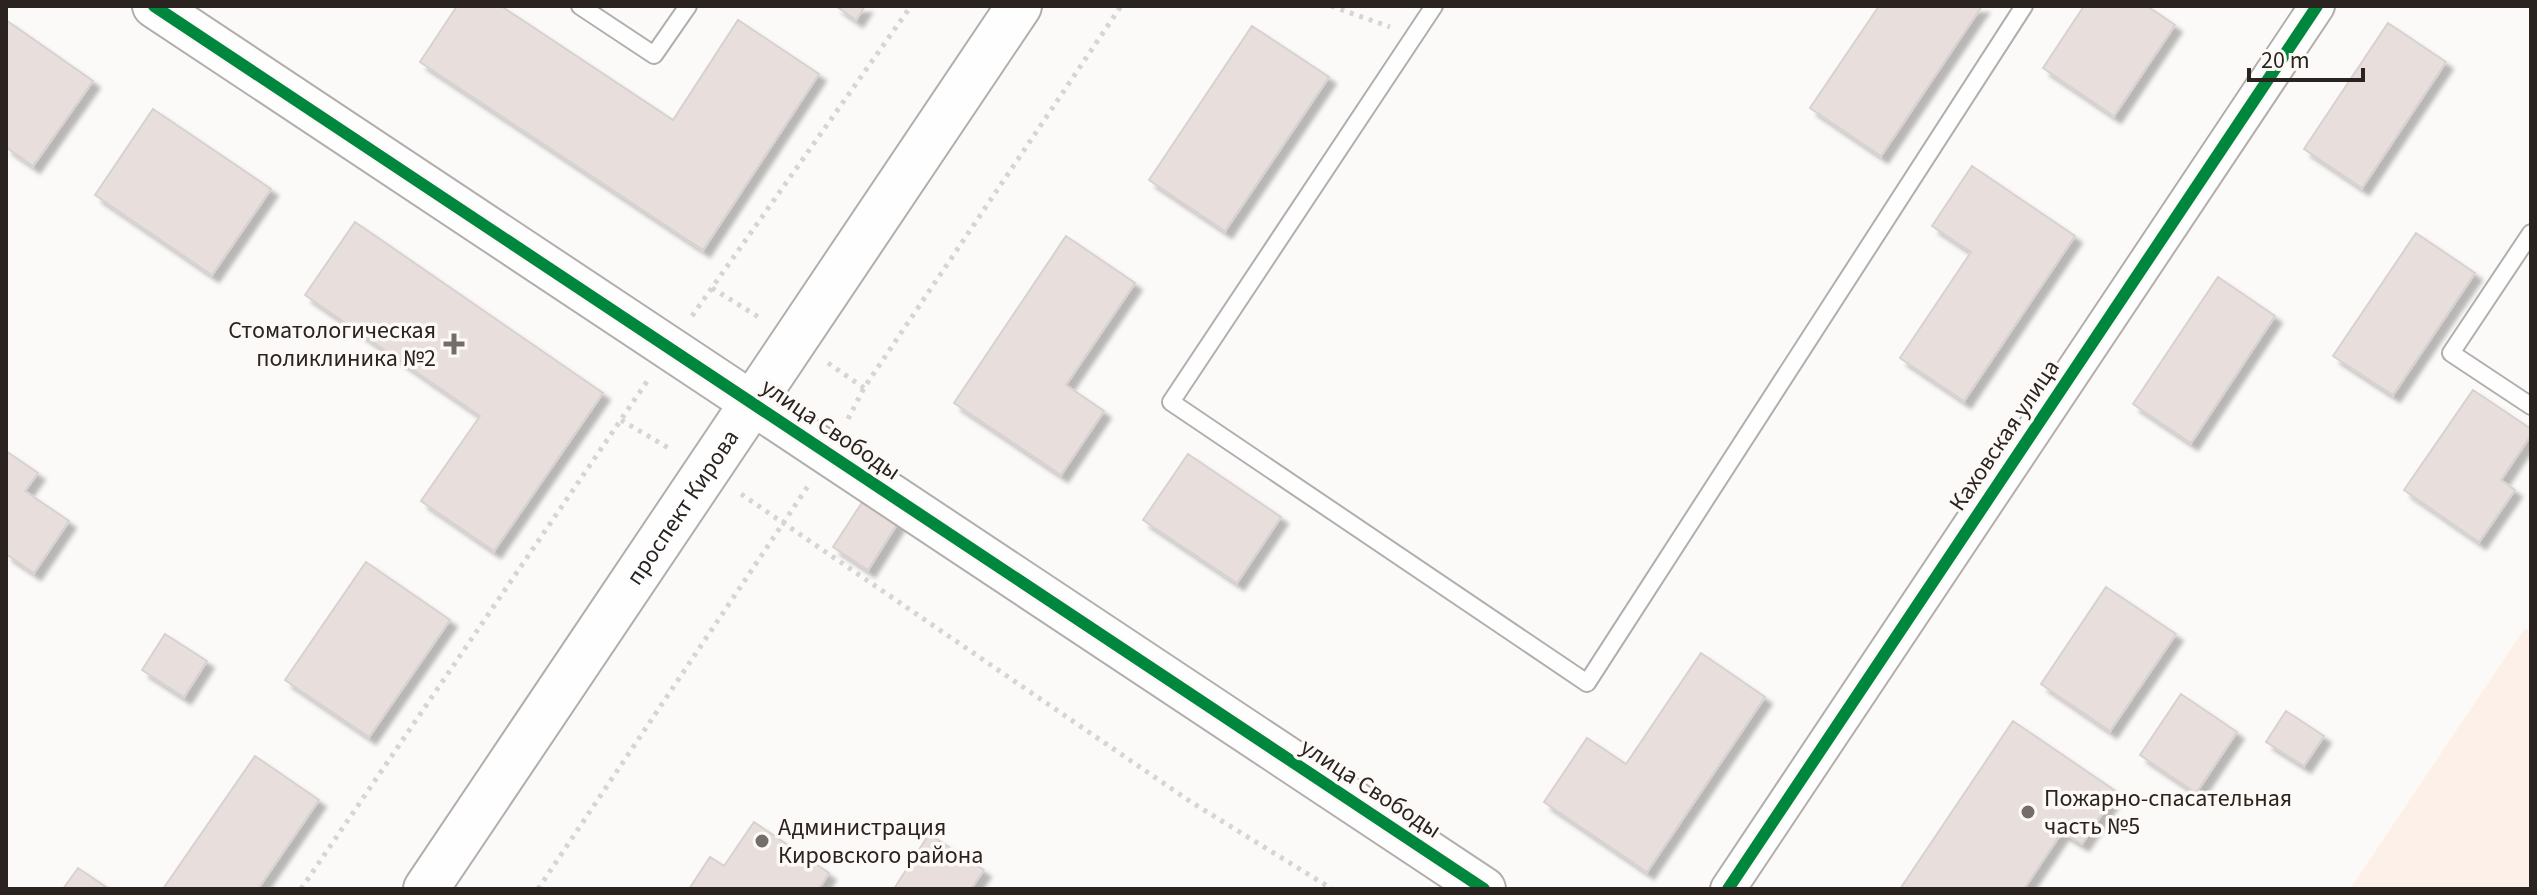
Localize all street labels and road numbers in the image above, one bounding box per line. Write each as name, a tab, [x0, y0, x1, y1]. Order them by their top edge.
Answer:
street label: Каховская улица	[1941, 352, 2068, 518]
street label: улица Свободы	[754, 370, 908, 489]
street label: проспект Кирова	[618, 422, 748, 592]
street label: улица Свободы	[1293, 730, 1448, 847]

